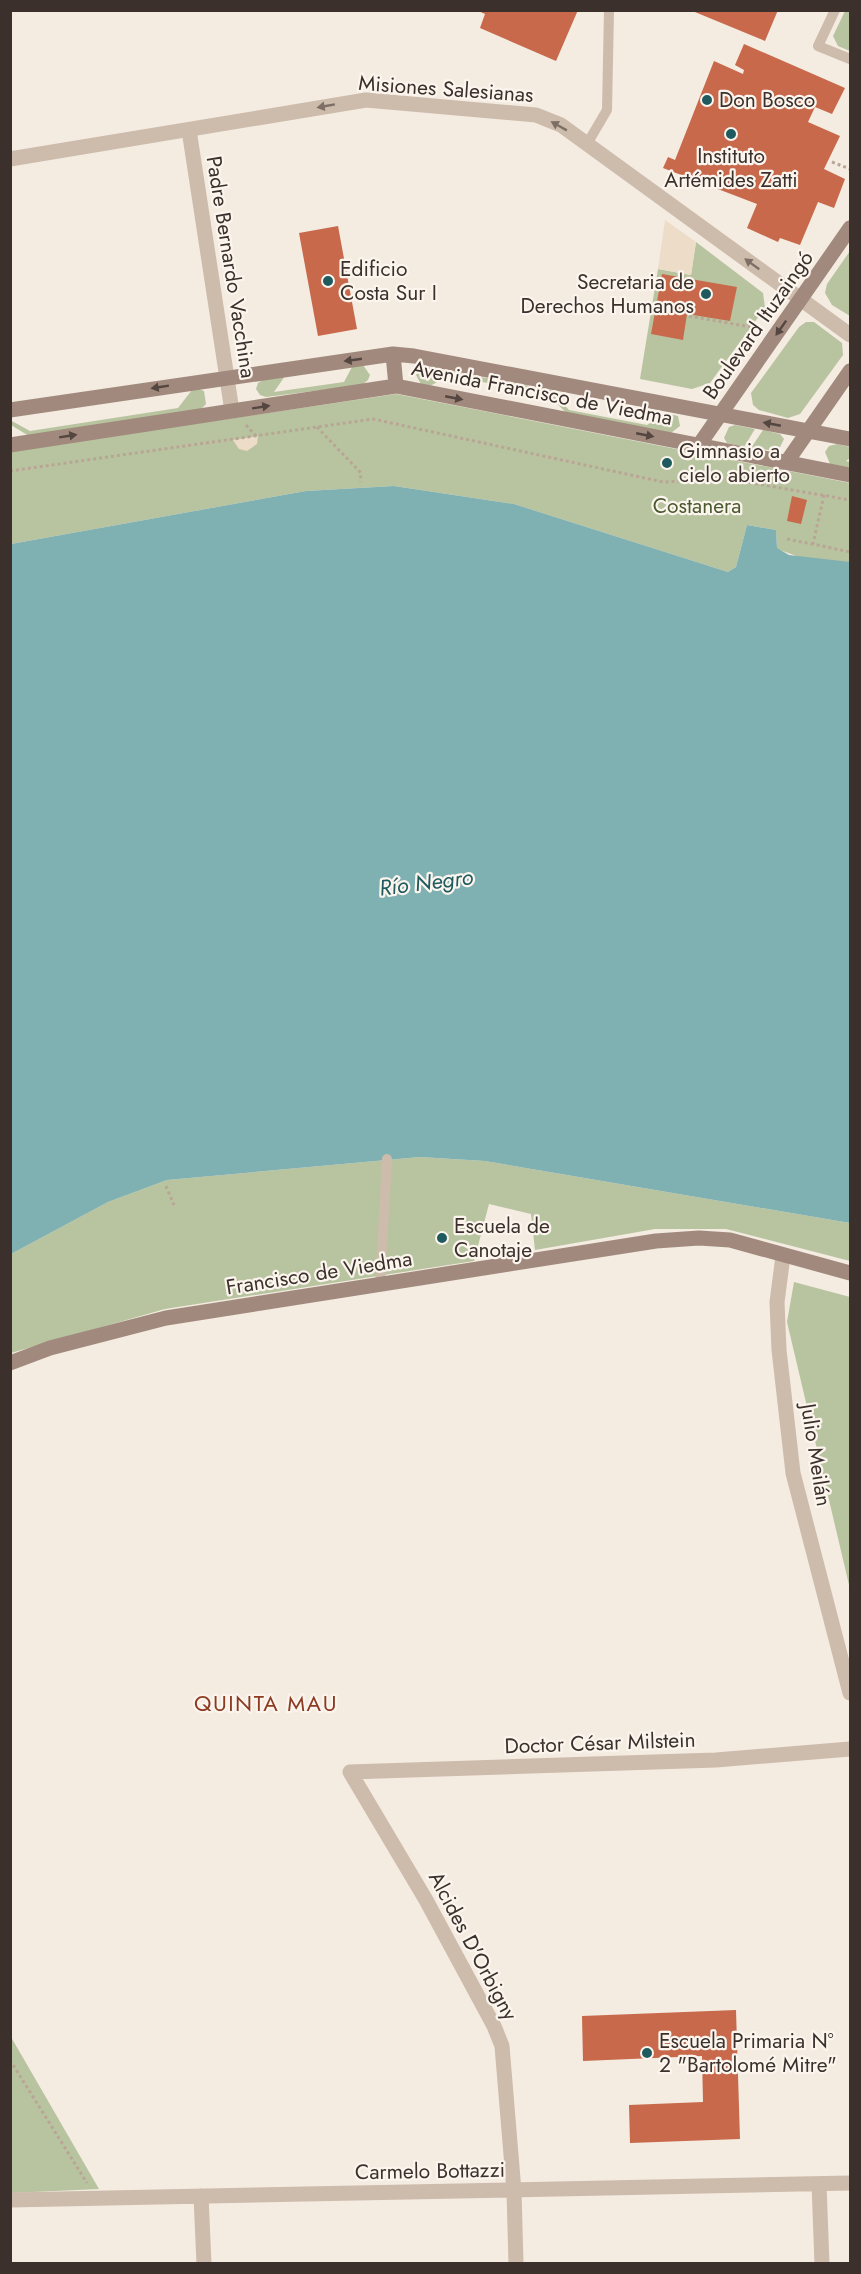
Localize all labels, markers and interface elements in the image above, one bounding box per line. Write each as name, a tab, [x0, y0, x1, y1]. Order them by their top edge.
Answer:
street label: Misiones Salesianas	[357, 68, 535, 110]
place label: Don Bosco	[719, 85, 815, 115]
marker: Don Bosco	[700, 93, 714, 107]
one-way arrow	[316, 102, 335, 111]
one-way arrow	[550, 121, 567, 131]
marker: Instituto Artémides Zatti	[724, 127, 738, 141]
place label: Instituto Artémides Zatti	[664, 141, 798, 195]
street label: Padre Bernardo Vacchina	[199, 154, 263, 380]
street label: Boulevard Ituzaingó	[695, 245, 821, 405]
place label: Edificio Costa Sur I	[340, 254, 437, 308]
one-way arrow	[744, 258, 759, 270]
place label: Secretaria de Derechos Humanos	[520, 267, 694, 321]
marker: Edificio Costa Sur I	[321, 274, 335, 288]
marker: Secretaria de Derechos Humanos	[699, 287, 713, 301]
one-way arrow	[775, 319, 787, 335]
street label: Avenida Francisco de Viedma	[409, 353, 675, 433]
one-way arrow	[344, 355, 363, 364]
one-way arrow	[151, 383, 170, 392]
one-way arrow	[444, 394, 463, 403]
one-way arrow	[252, 402, 271, 411]
one-way arrow	[763, 419, 782, 428]
one-way arrow	[636, 431, 655, 440]
one-way arrow	[59, 432, 78, 441]
place label: Gimnasio a cielo abierto	[679, 436, 790, 490]
marker: Gimnasio a cielo abierto	[660, 456, 674, 470]
park label: Costanera	[653, 491, 741, 521]
water label: Río Negro	[377, 860, 475, 904]
place label: Escuela de Canotaje	[454, 1211, 550, 1265]
marker: Escuela de Canotaje	[435, 1231, 449, 1245]
street label: Francisco de Viedma	[224, 1243, 414, 1303]
street label: Julio Meilán	[793, 1399, 839, 1508]
district label: QUINTA MAU	[194, 1687, 338, 1719]
street label: Doctor César Milstein	[504, 1725, 696, 1761]
street label: Alcides D'Orbigny	[421, 1866, 525, 2026]
place label: Escuela Primaria N° 2 "Bartolomé Mitre"	[659, 2026, 837, 2080]
marker: Escuela Primaria N° 2 "Bartolomé Mitre"	[640, 2046, 654, 2060]
street label: Carmelo Bottazzi	[355, 2155, 505, 2187]

